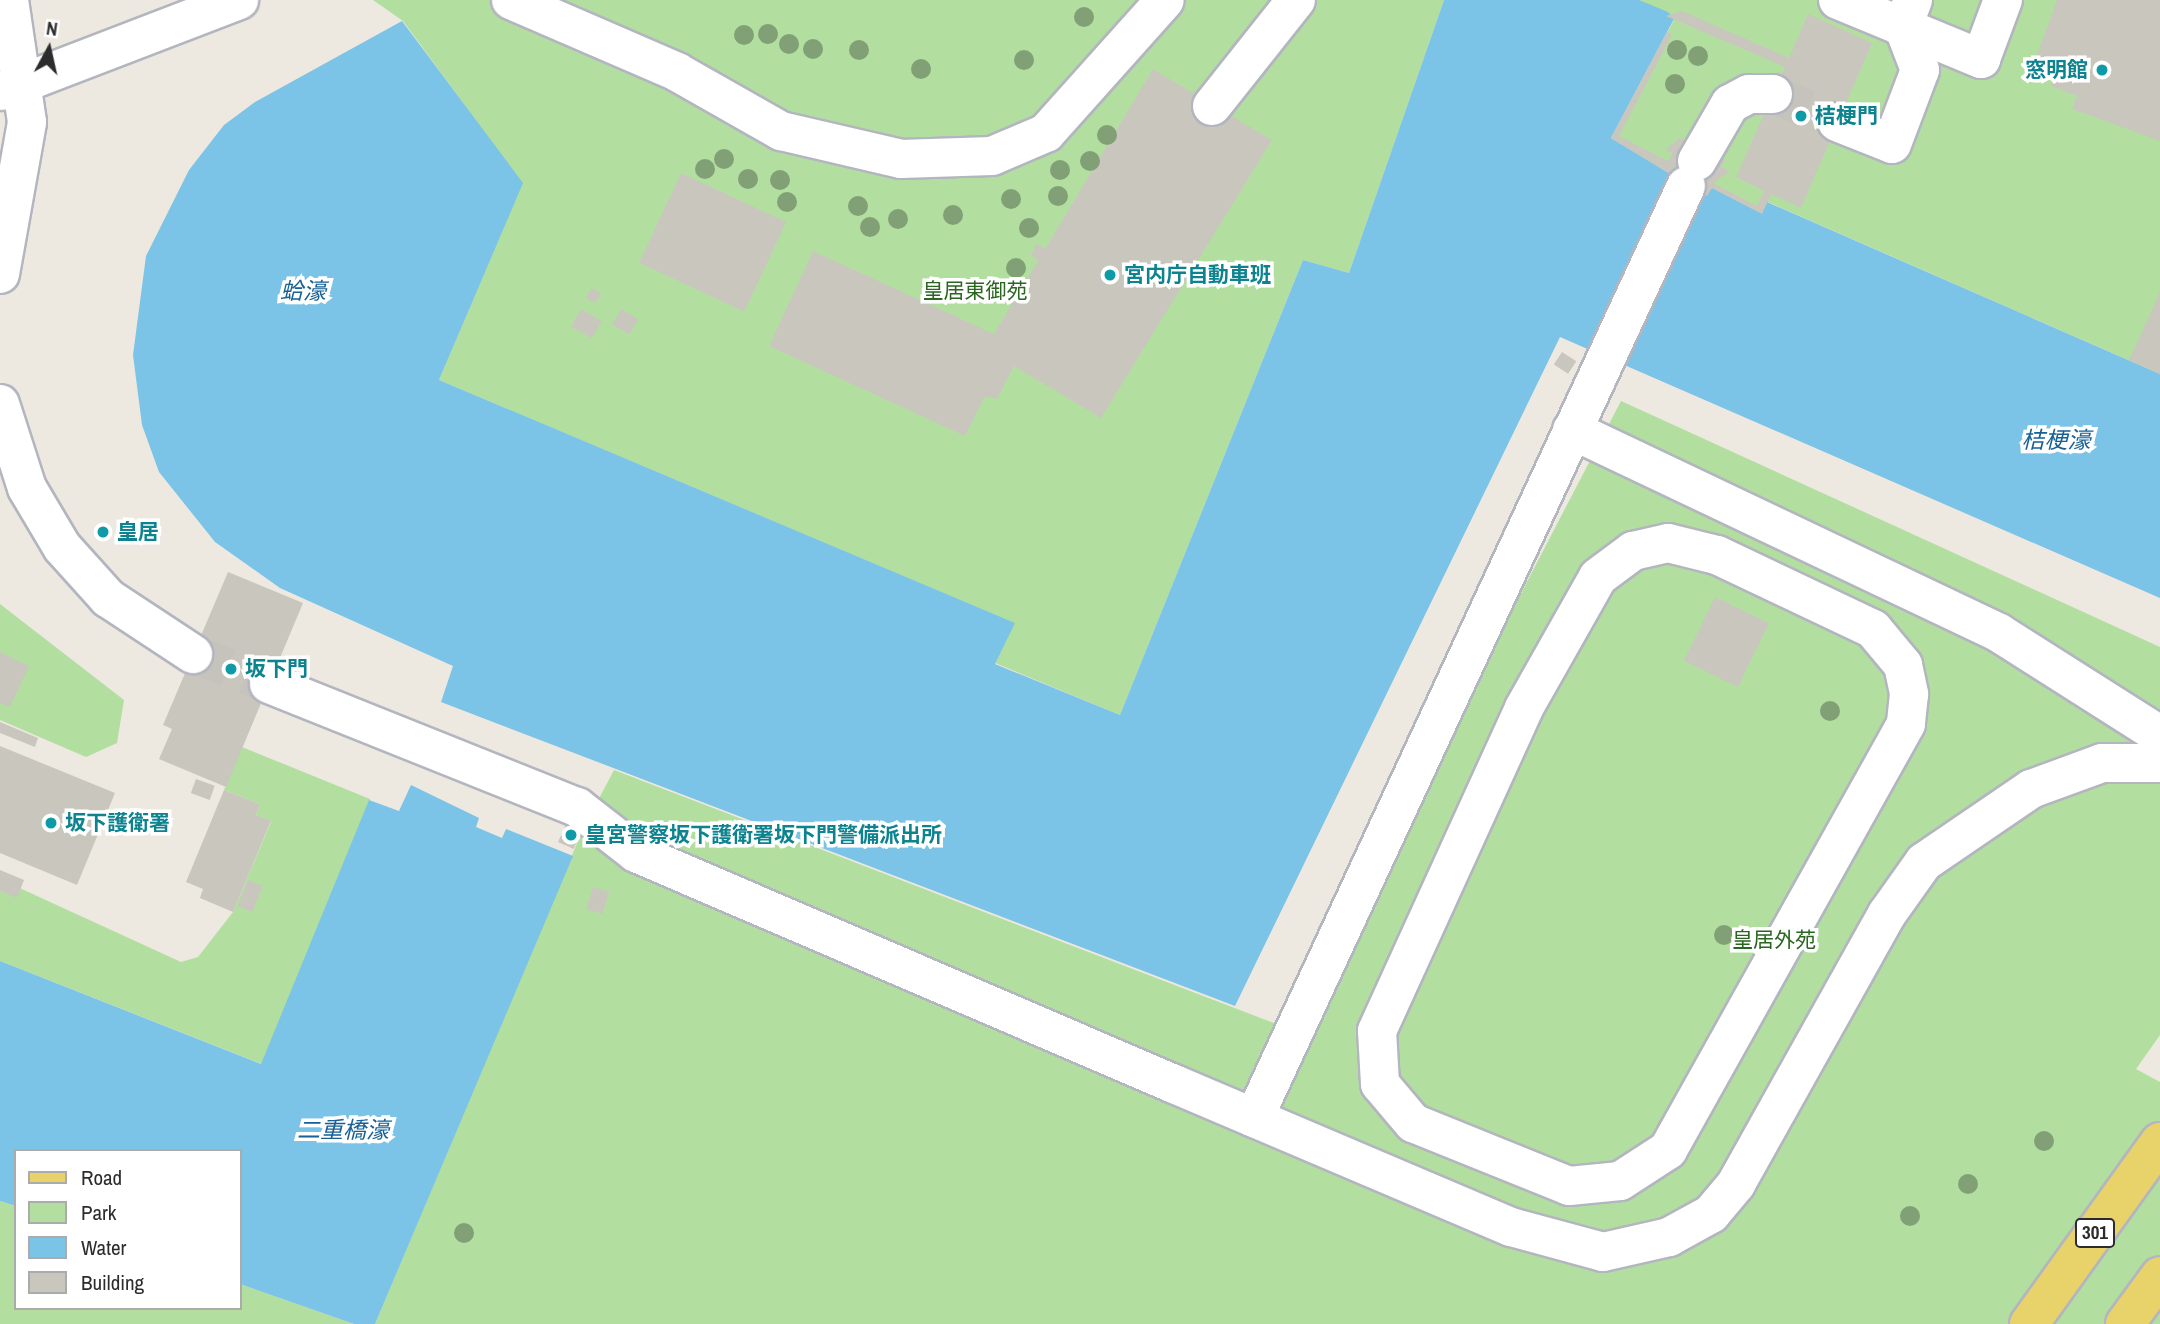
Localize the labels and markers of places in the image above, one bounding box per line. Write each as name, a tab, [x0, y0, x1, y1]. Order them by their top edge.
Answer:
place label: 窓明館	[2025, 57, 2088, 83]
marker: 窓明館	[2094, 62, 2110, 78]
place label: 桔梗門	[1815, 103, 1878, 129]
marker: 桔梗門	[1793, 108, 1809, 124]
place label: 宮内庁自動車班	[1124, 262, 1271, 288]
marker: 宮内庁自動車班	[1102, 267, 1118, 283]
place label: 皇居	[117, 519, 159, 545]
marker: 皇居	[95, 524, 111, 540]
place label: 坂下門	[245, 656, 308, 682]
marker: 坂下門	[223, 661, 239, 677]
place label: 坂下護衛署	[65, 810, 170, 836]
marker: 坂下護衛署	[43, 815, 59, 831]
place label: 皇宮警察坂下護衛署坂下門警備派出所	[585, 822, 942, 848]
marker: 皇宮警察坂下護衛署坂下門警備派出所	[563, 827, 579, 843]

